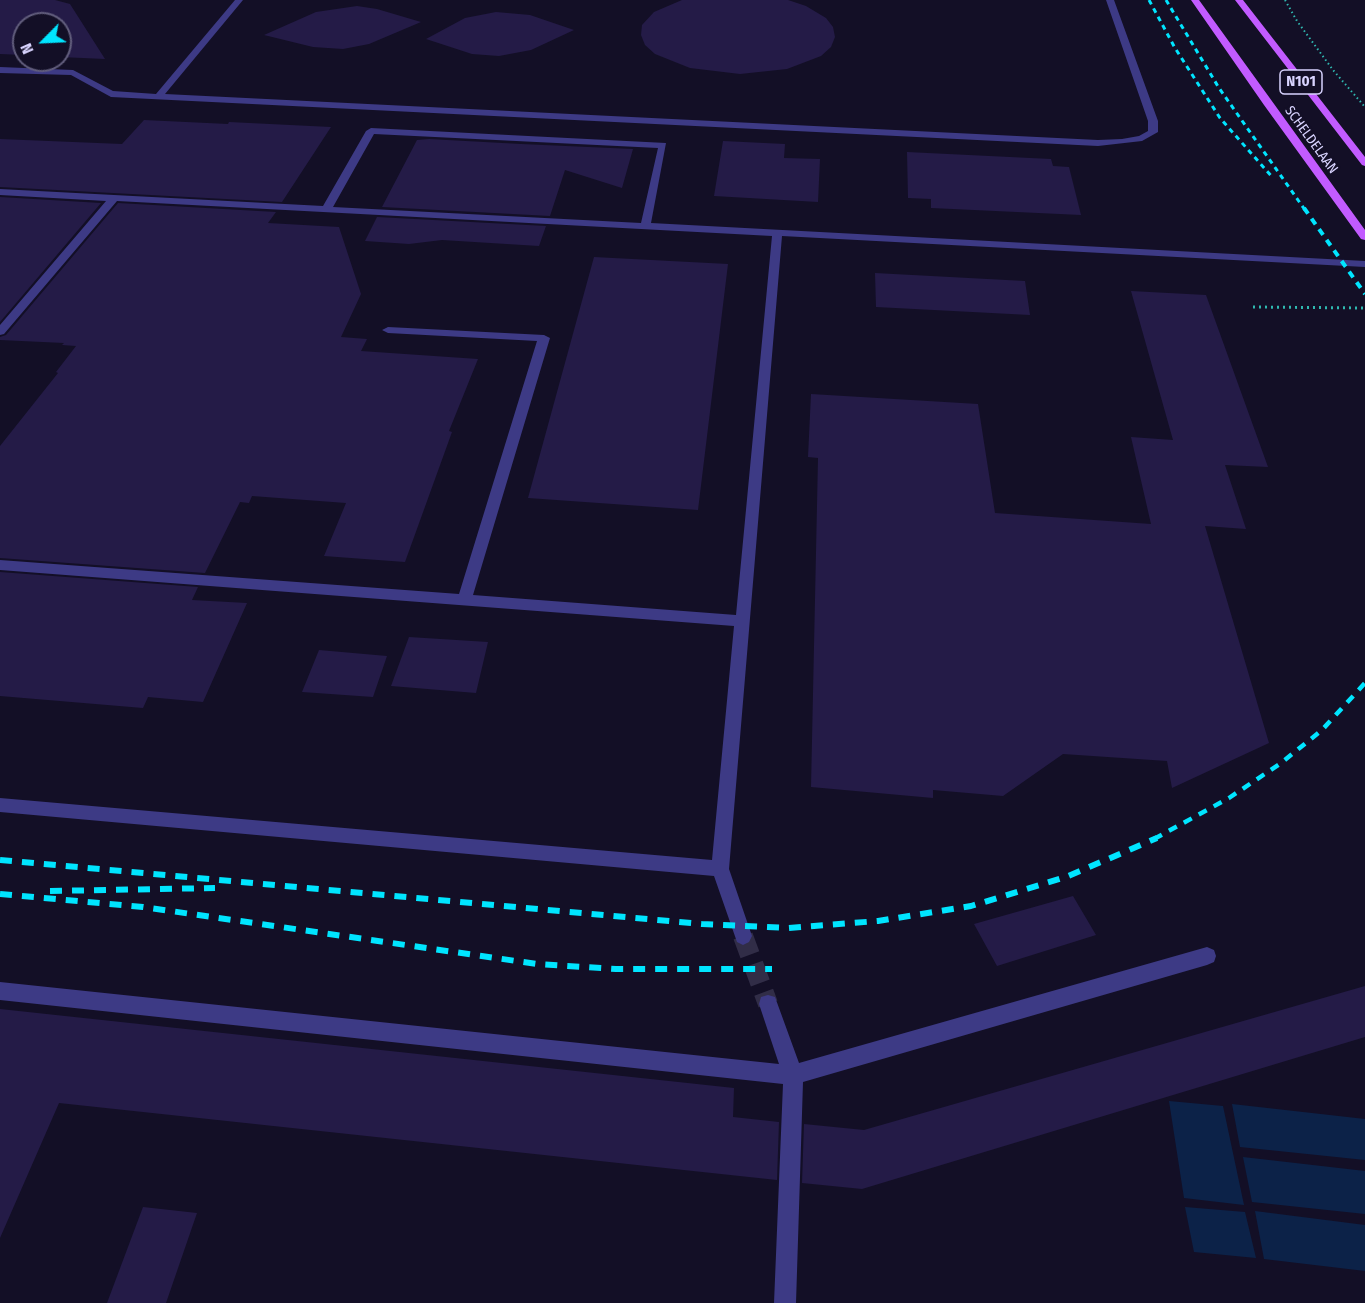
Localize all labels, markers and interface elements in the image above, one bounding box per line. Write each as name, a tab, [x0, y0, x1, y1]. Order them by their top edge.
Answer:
north arrow	[12, 12, 72, 72]
text: N	[16, 40, 38, 57]
road number: N101	[1280, 70, 1322, 94]
street label: SCHELDELAAN	[1281, 103, 1341, 177]

